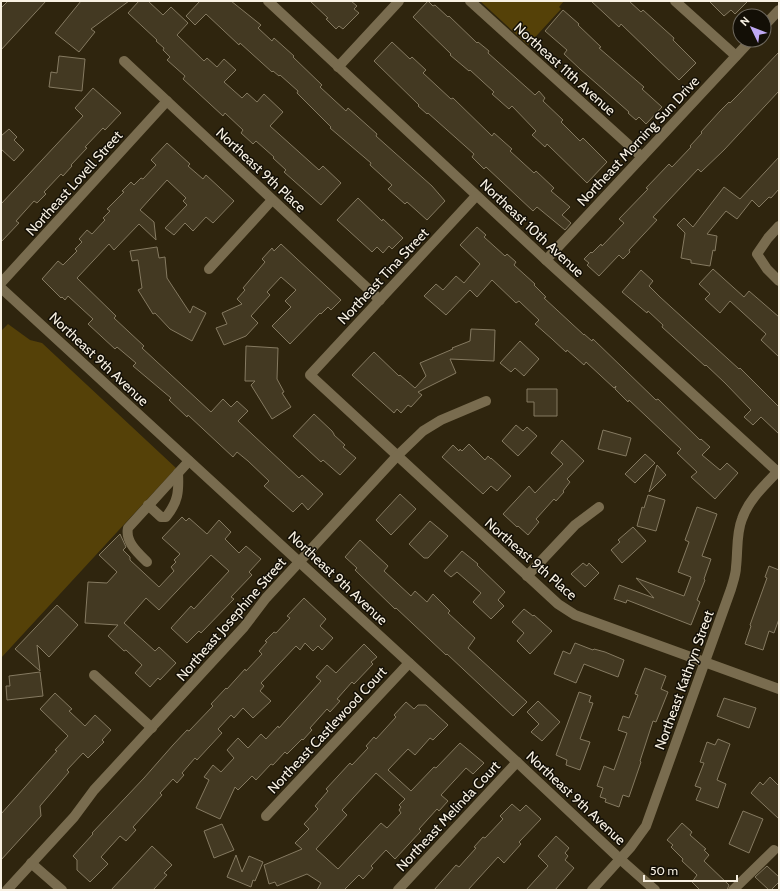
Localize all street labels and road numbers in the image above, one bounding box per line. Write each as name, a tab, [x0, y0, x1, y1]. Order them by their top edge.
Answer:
street label: Northeast 11th Avenue	[510, 19, 620, 119]
street label: Northeast Morning Sun Drive	[573, 72, 703, 210]
street label: Northeast 9th Place	[212, 124, 310, 216]
street label: Northeast Lovell Street	[22, 126, 126, 239]
street label: Northeast 10th Avenue	[476, 175, 588, 281]
street label: Northeast Tina Street	[334, 224, 433, 328]
street label: Northeast 9th Avenue	[46, 308, 152, 410]
street label: Northeast 9th Place	[481, 514, 581, 604]
street label: Northeast 9th Avenue	[285, 527, 391, 629]
street label: Northeast Josephine Street	[172, 553, 290, 685]
street label: Northeast Kathryn Street	[650, 608, 718, 752]
street label: Northeast Castlewood Court	[263, 663, 391, 797]
street label: Northeast 9th Avenue	[523, 747, 629, 849]
street label: Northeast Melinda Court	[392, 757, 504, 875]

